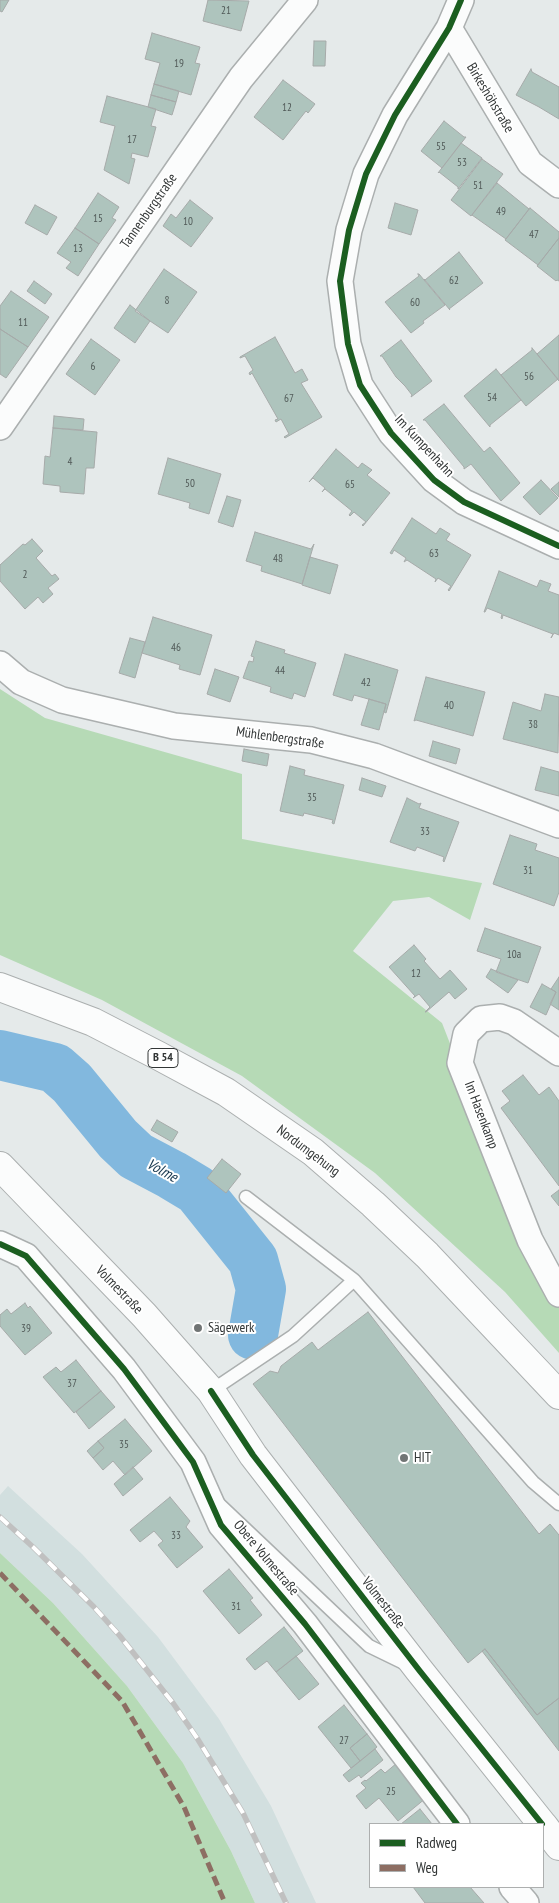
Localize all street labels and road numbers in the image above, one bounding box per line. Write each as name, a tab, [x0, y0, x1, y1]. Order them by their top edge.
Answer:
street label: Birkeshöhstraße	[463, 60, 517, 136]
street label: Tannenburgstraße	[117, 170, 181, 252]
street label: Im Kumpenhahn	[391, 411, 457, 481]
street label: Mühlenbergstraße	[235, 724, 325, 752]
road number: B 54	[148, 1048, 178, 1068]
street label: Im Hasenkamp	[460, 1079, 502, 1151]
street label: Nordumgehung	[273, 1122, 343, 1180]
street label: Volmestraße	[92, 1262, 146, 1318]
street label: Obere Volmestraße	[230, 1517, 302, 1599]
street label: Volmestraße	[358, 1574, 408, 1632]

